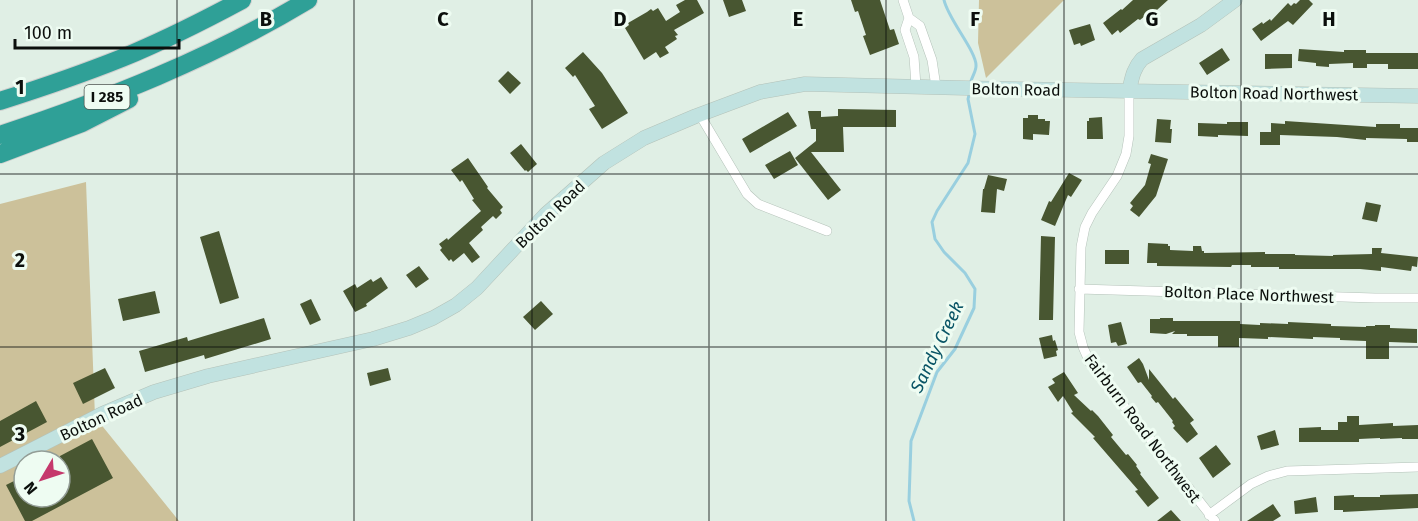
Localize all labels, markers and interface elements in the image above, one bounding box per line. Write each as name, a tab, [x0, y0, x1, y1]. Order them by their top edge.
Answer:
text: B	[260, 7, 272, 31]
text: C	[437, 7, 449, 31]
text: D	[613, 7, 627, 31]
text: E	[793, 7, 803, 31]
text: F	[970, 7, 980, 31]
text: G	[1146, 7, 1158, 31]
text: H	[1322, 7, 1336, 31]
scale bar	[15, 12, 178, 50]
text: 100 m	[24, 22, 72, 44]
text: 1	[15, 75, 25, 99]
street label: Bolton Road	[971, 79, 1061, 100]
street label: Bolton Road Northwest	[1190, 83, 1359, 104]
road number: I 285	[84, 85, 130, 109]
street label: Bolton Road	[512, 177, 589, 252]
text: 2	[15, 248, 25, 272]
street label: Bolton Place Northwest	[1164, 282, 1334, 307]
water label: Sandy Creek	[905, 298, 969, 397]
street label: Fairburn Road Northwest	[1081, 350, 1205, 507]
street label: Bolton Road	[57, 390, 146, 445]
text: 3	[14, 422, 25, 446]
north arrow	[12, 449, 72, 509]
text: N	[20, 478, 41, 498]

